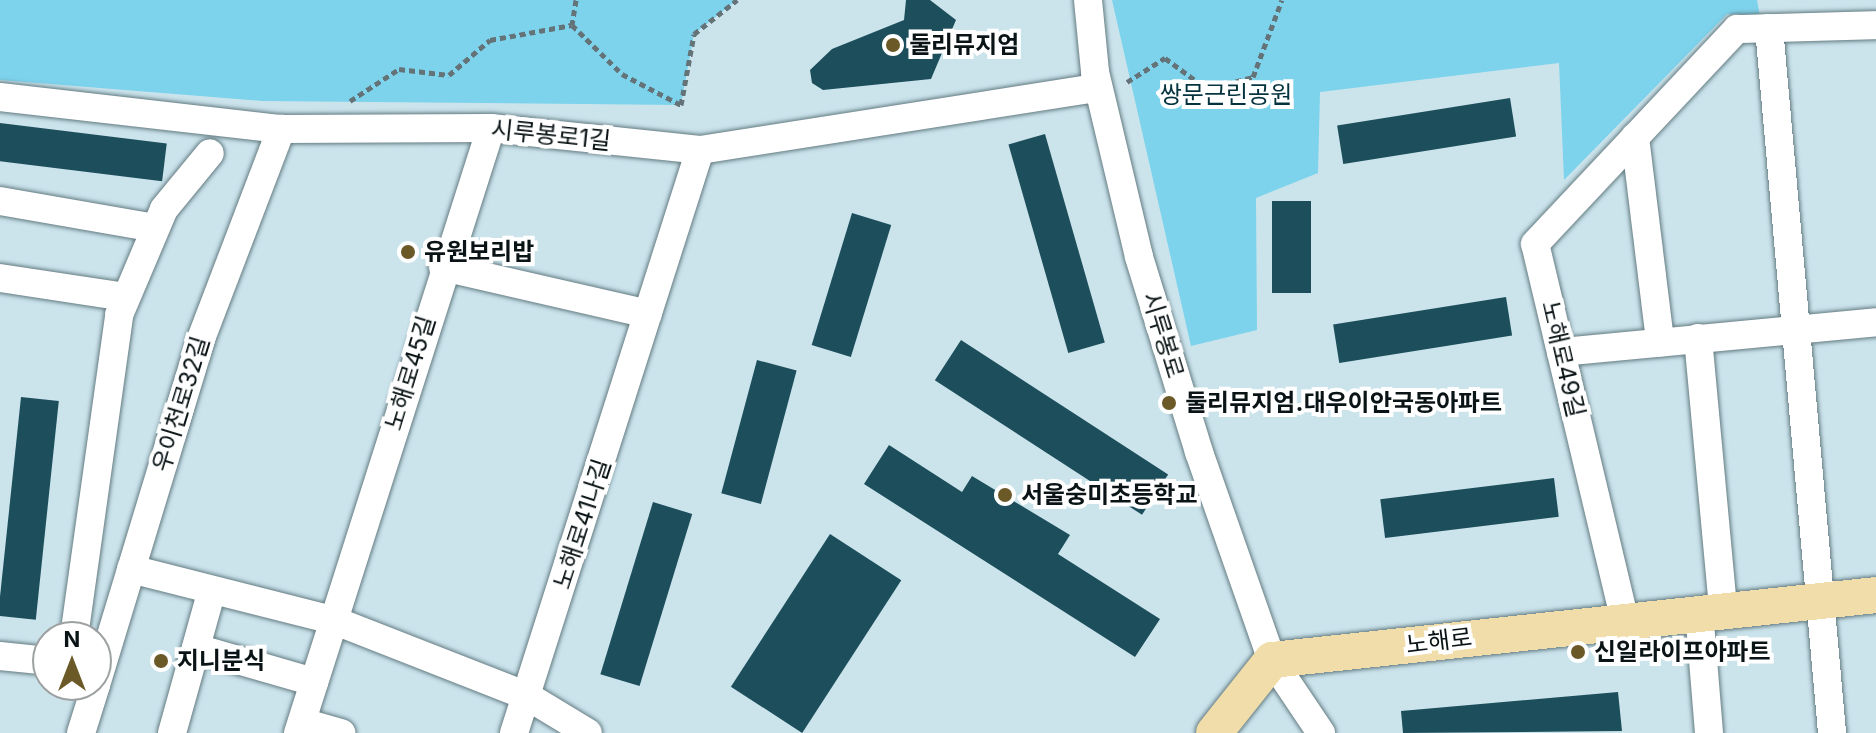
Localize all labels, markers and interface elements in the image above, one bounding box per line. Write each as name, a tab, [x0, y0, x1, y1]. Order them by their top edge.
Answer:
place label: 둘리뮤지엄	[909, 31, 1019, 59]
marker: 둘리뮤지엄	[884, 36, 902, 54]
park label: 쌍문근린공원	[1160, 81, 1292, 109]
street label: 시루봉로1길	[490, 114, 612, 156]
place label: 유원보리밥	[424, 238, 534, 266]
marker: 유원보리밥	[399, 243, 417, 261]
street label: 시루봉로	[1136, 289, 1190, 381]
street label: 노해로49길	[1536, 298, 1590, 420]
street label: 노해로45길	[379, 312, 441, 434]
street label: 우이천로32길	[147, 333, 215, 475]
place label: 둘리뮤지엄.대우이안국동아파트	[1185, 389, 1502, 417]
marker: 둘리뮤지엄.대우이안국동아파트	[1160, 394, 1178, 412]
street label: 노해로41나길	[547, 455, 617, 593]
place label: 서울숭미초등학교	[1021, 481, 1198, 509]
marker: 서울숭미초등학교	[996, 486, 1014, 504]
north arrow	[32, 621, 112, 701]
street label: 노해로	[1404, 623, 1474, 659]
text: N	[64, 626, 80, 652]
place label: 신일라이프아파트	[1594, 638, 1771, 666]
marker: 신일라이프아파트	[1569, 643, 1587, 661]
place label: 지니분식	[177, 647, 265, 675]
marker: 지니분식	[152, 652, 170, 670]

